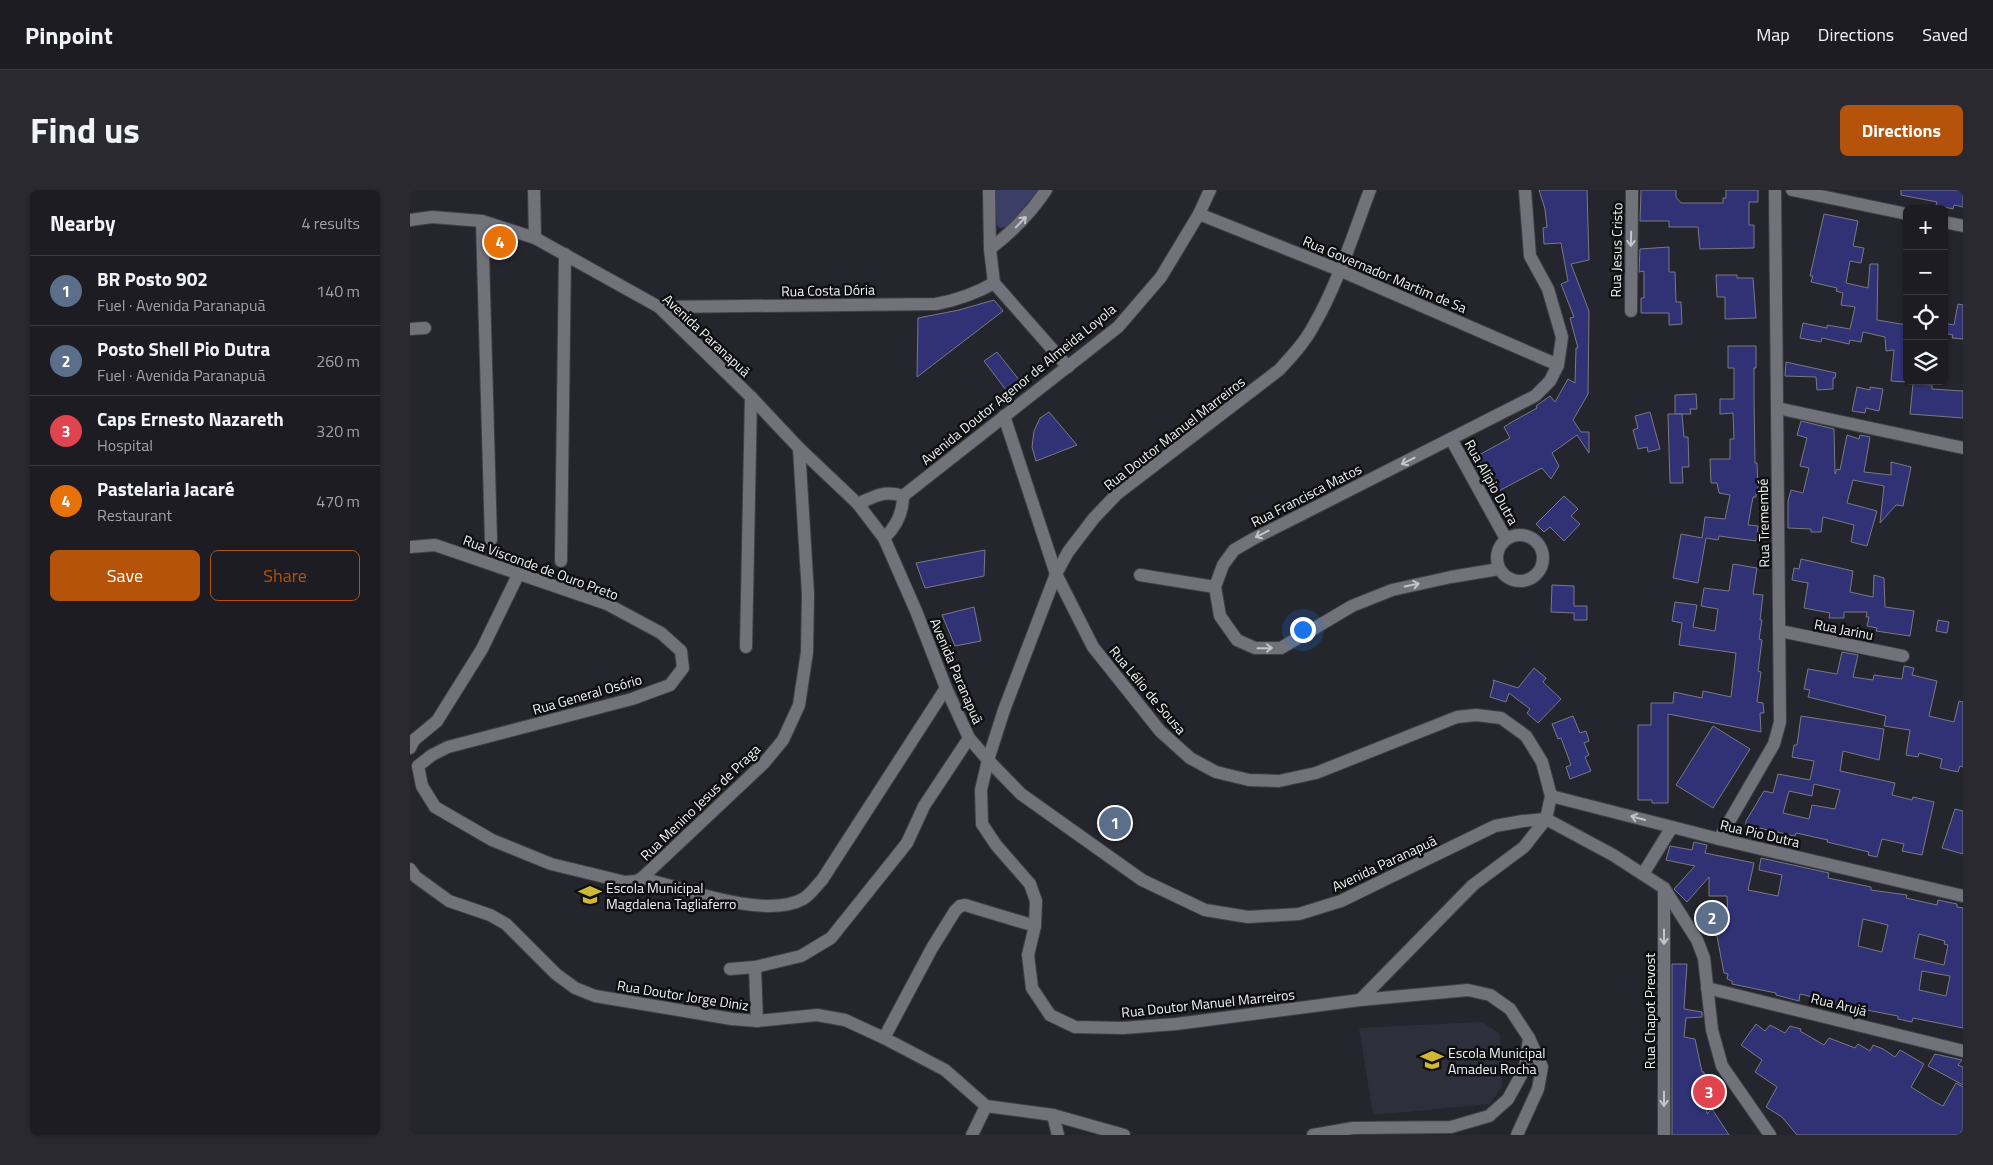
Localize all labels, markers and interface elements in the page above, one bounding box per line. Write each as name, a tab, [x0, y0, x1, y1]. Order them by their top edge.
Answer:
text: Pinpoint	[25, 17, 113, 53]
text: Map	[1756, 21, 1790, 48]
text: Directions	[1818, 21, 1894, 48]
text: Saved	[1922, 21, 1968, 48]
text: Find us	[30, 103, 140, 157]
button: Directions	[1840, 105, 1963, 156]
street label: Rua Jesus Cristo	[1605, 202, 1627, 298]
map controls	[1903, 205, 1948, 385]
button: +	[1903, 205, 1948, 250]
text: Nearby	[50, 207, 115, 239]
text: 4 results	[301, 211, 360, 235]
one-way arrow	[1014, 216, 1027, 228]
pin: 4	[484, 223, 516, 261]
street label: Rua Governador Martim de Sa	[1300, 230, 1470, 318]
one-way arrow	[1626, 230, 1636, 246]
button: −	[1903, 250, 1948, 295]
text: BR Posto 902	[97, 264, 208, 293]
text: 1	[62, 279, 70, 303]
text: 140 m	[316, 279, 360, 303]
street label: Rua Costa Dória	[781, 279, 875, 301]
street label: Avenida Paranapuã	[658, 289, 756, 381]
text: Fuel · Avenida Paranapuã	[97, 293, 265, 317]
button: locate	[1903, 295, 1948, 340]
street label: Avenida Doutor Agenor de Almeida Loyola	[916, 298, 1120, 470]
text: Posto Shell Pio Dutra	[97, 334, 270, 363]
button: layers	[1903, 340, 1948, 385]
text: 2	[62, 349, 70, 373]
text: 260 m	[316, 349, 360, 373]
text: Fuel · Avenida Paranapuã	[97, 363, 265, 387]
street label: Rua Doutor Manuel Marreiros	[1099, 371, 1249, 495]
text: Caps Ernesto Nazareth	[97, 404, 284, 433]
text: 3	[62, 419, 70, 443]
text: 320 m	[316, 419, 360, 443]
text: Hospital	[97, 433, 153, 457]
street label: Rua Alípio Dutra	[1460, 435, 1524, 529]
one-way arrow	[1400, 456, 1415, 466]
street label: Rua Francisca Matos	[1247, 458, 1365, 532]
text: Pastelaria Jacaré	[97, 474, 234, 503]
street label: Rua Tremembé	[1752, 478, 1774, 568]
text: 4	[62, 489, 70, 513]
text: 470 m	[316, 489, 360, 513]
text: Restaurant	[97, 503, 172, 527]
street label: Rua Visconde de Ouro Preto	[460, 529, 622, 605]
one-way arrow	[1255, 529, 1270, 539]
button: Save	[50, 550, 200, 601]
button: Share	[210, 550, 360, 601]
one-way arrow	[1404, 580, 1420, 589]
street label: Rua Jarinu	[1813, 613, 1875, 645]
street label: Avenida Paranapuã	[925, 615, 989, 727]
your location	[1290, 617, 1316, 643]
street label: Rua Lélio de Sousa	[1105, 641, 1191, 739]
one-way arrow	[1256, 643, 1273, 653]
street label: Rua General Osório	[530, 668, 644, 720]
street label: Rua Menino Jesus de Praga	[635, 739, 765, 865]
pin: 1	[1099, 804, 1131, 842]
one-way arrow	[1630, 813, 1646, 822]
street label: Rua Pio Dutra	[1718, 814, 1802, 852]
street label: Avenida Paranapuã	[1328, 830, 1440, 896]
place label: Escola Municipal Magdalena Tagliaferro	[606, 877, 736, 914]
school or university icon: Escola Municipal Magdalena Tagliaferro	[577, 882, 603, 908]
pin: 2	[1696, 899, 1728, 937]
one-way arrow	[1659, 928, 1669, 944]
street label: Rua Chapot Prevost	[1639, 953, 1660, 1069]
street label: Rua Doutor Jorge Diniz	[616, 974, 750, 1016]
street label: Rua Doutor Manuel Marreiros	[1120, 983, 1296, 1023]
street label: Rua Arujá	[1809, 987, 1869, 1021]
place label: Escola Municipal Amadeu Rocha	[1448, 1042, 1546, 1079]
school or university icon: Escola Municipal Amadeu Rocha	[1419, 1047, 1445, 1073]
pin: 3	[1693, 1073, 1725, 1111]
one-way arrow	[1659, 1090, 1669, 1107]

